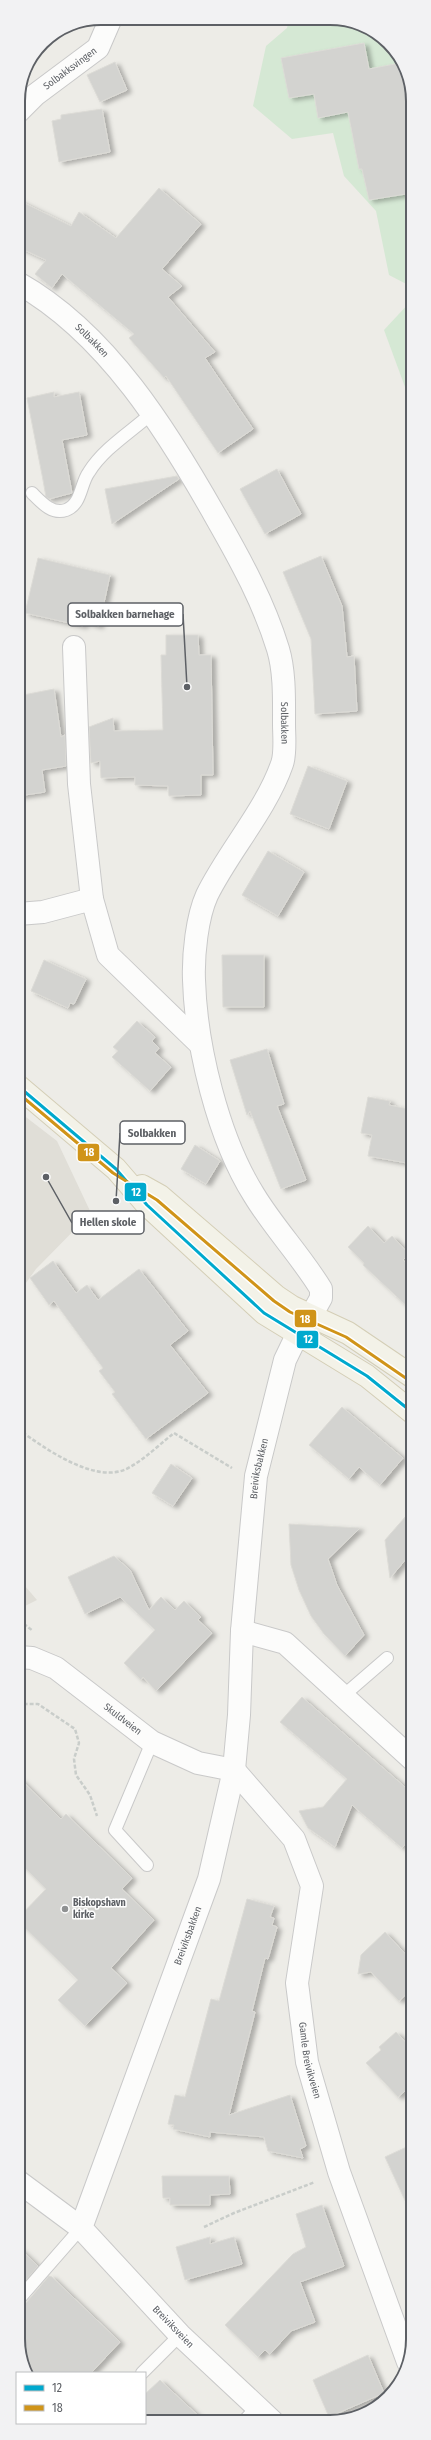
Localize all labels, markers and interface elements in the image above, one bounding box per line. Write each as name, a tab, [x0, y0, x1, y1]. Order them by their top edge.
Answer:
street label: Solbakksvingen	[41, 45, 99, 93]
street label: Solbakken	[73, 321, 111, 360]
callout: Solbakken barnehage	[68, 603, 183, 626]
text: Solbakken barnehage	[75, 608, 175, 621]
street label: Solbakken	[278, 702, 291, 744]
callout: Solbakken	[120, 1121, 185, 1144]
text: Solbakken	[128, 1127, 176, 1140]
line badge: 18	[77, 1143, 100, 1162]
text: 18	[84, 1146, 94, 1159]
line badge: 12	[124, 1182, 147, 1202]
text: 12	[131, 1186, 141, 1199]
callout: Hellen skole	[72, 1211, 144, 1234]
text: Hellen skole	[80, 1216, 137, 1229]
line badge: 18	[294, 1309, 317, 1328]
text: 18	[300, 1313, 310, 1326]
line badge: 12	[296, 1330, 319, 1349]
text: 12	[303, 1333, 313, 1346]
street label: Breiviksbakken	[248, 1437, 271, 1499]
street label: Skuldveien	[101, 1701, 144, 1738]
place label: Biskopshavn kirke	[73, 1897, 126, 1921]
marker: Biskopshavn kirke	[60, 1904, 70, 1914]
street label: Breiviksbakken	[172, 1905, 204, 1967]
street label: Gamle Breivikveien	[296, 2021, 323, 2100]
street label: Breiviksveien	[150, 2303, 196, 2351]
legend	[16, 2372, 146, 2424]
text: 12	[52, 2381, 62, 2395]
text: 18	[52, 2401, 63, 2415]

